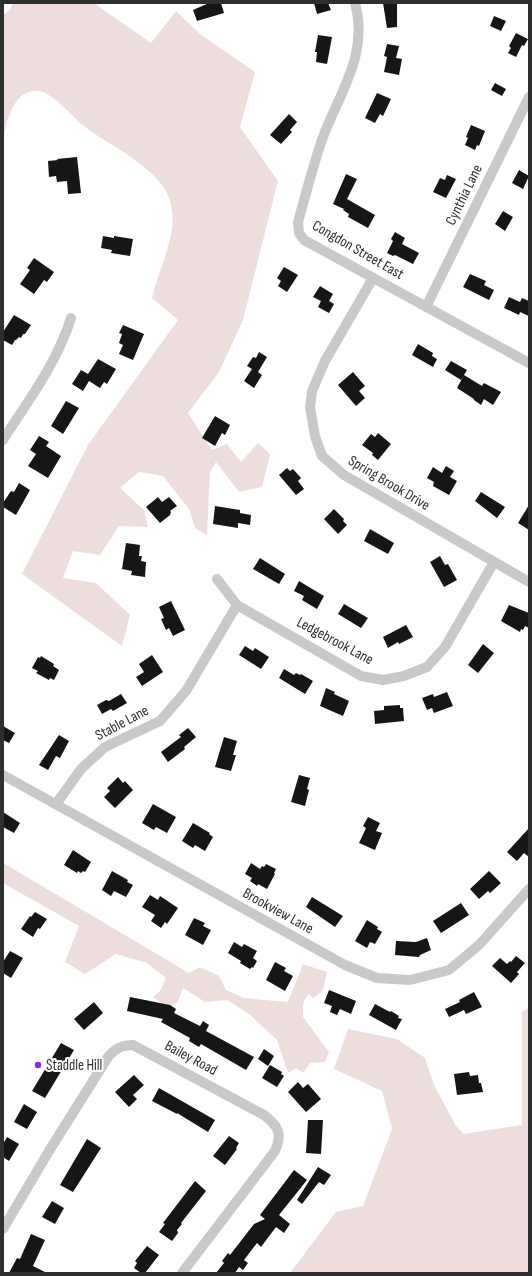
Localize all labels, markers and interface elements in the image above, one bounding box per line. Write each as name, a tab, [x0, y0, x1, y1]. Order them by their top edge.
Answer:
street label: Cynthia Lane	[441, 162, 487, 228]
street label: Congdon Street East	[309, 216, 408, 284]
street label: Spring Brook Drive	[345, 451, 433, 515]
street label: Ledgebrook Lane	[293, 613, 377, 669]
street label: Stable Lane	[92, 701, 152, 745]
street label: Brookview Lane	[239, 884, 317, 938]
street label: Bailey Road	[161, 1036, 221, 1080]
place label: Staddle Hill	[46, 1056, 102, 1075]
marker: Staddle Hill	[33, 1060, 43, 1070]

